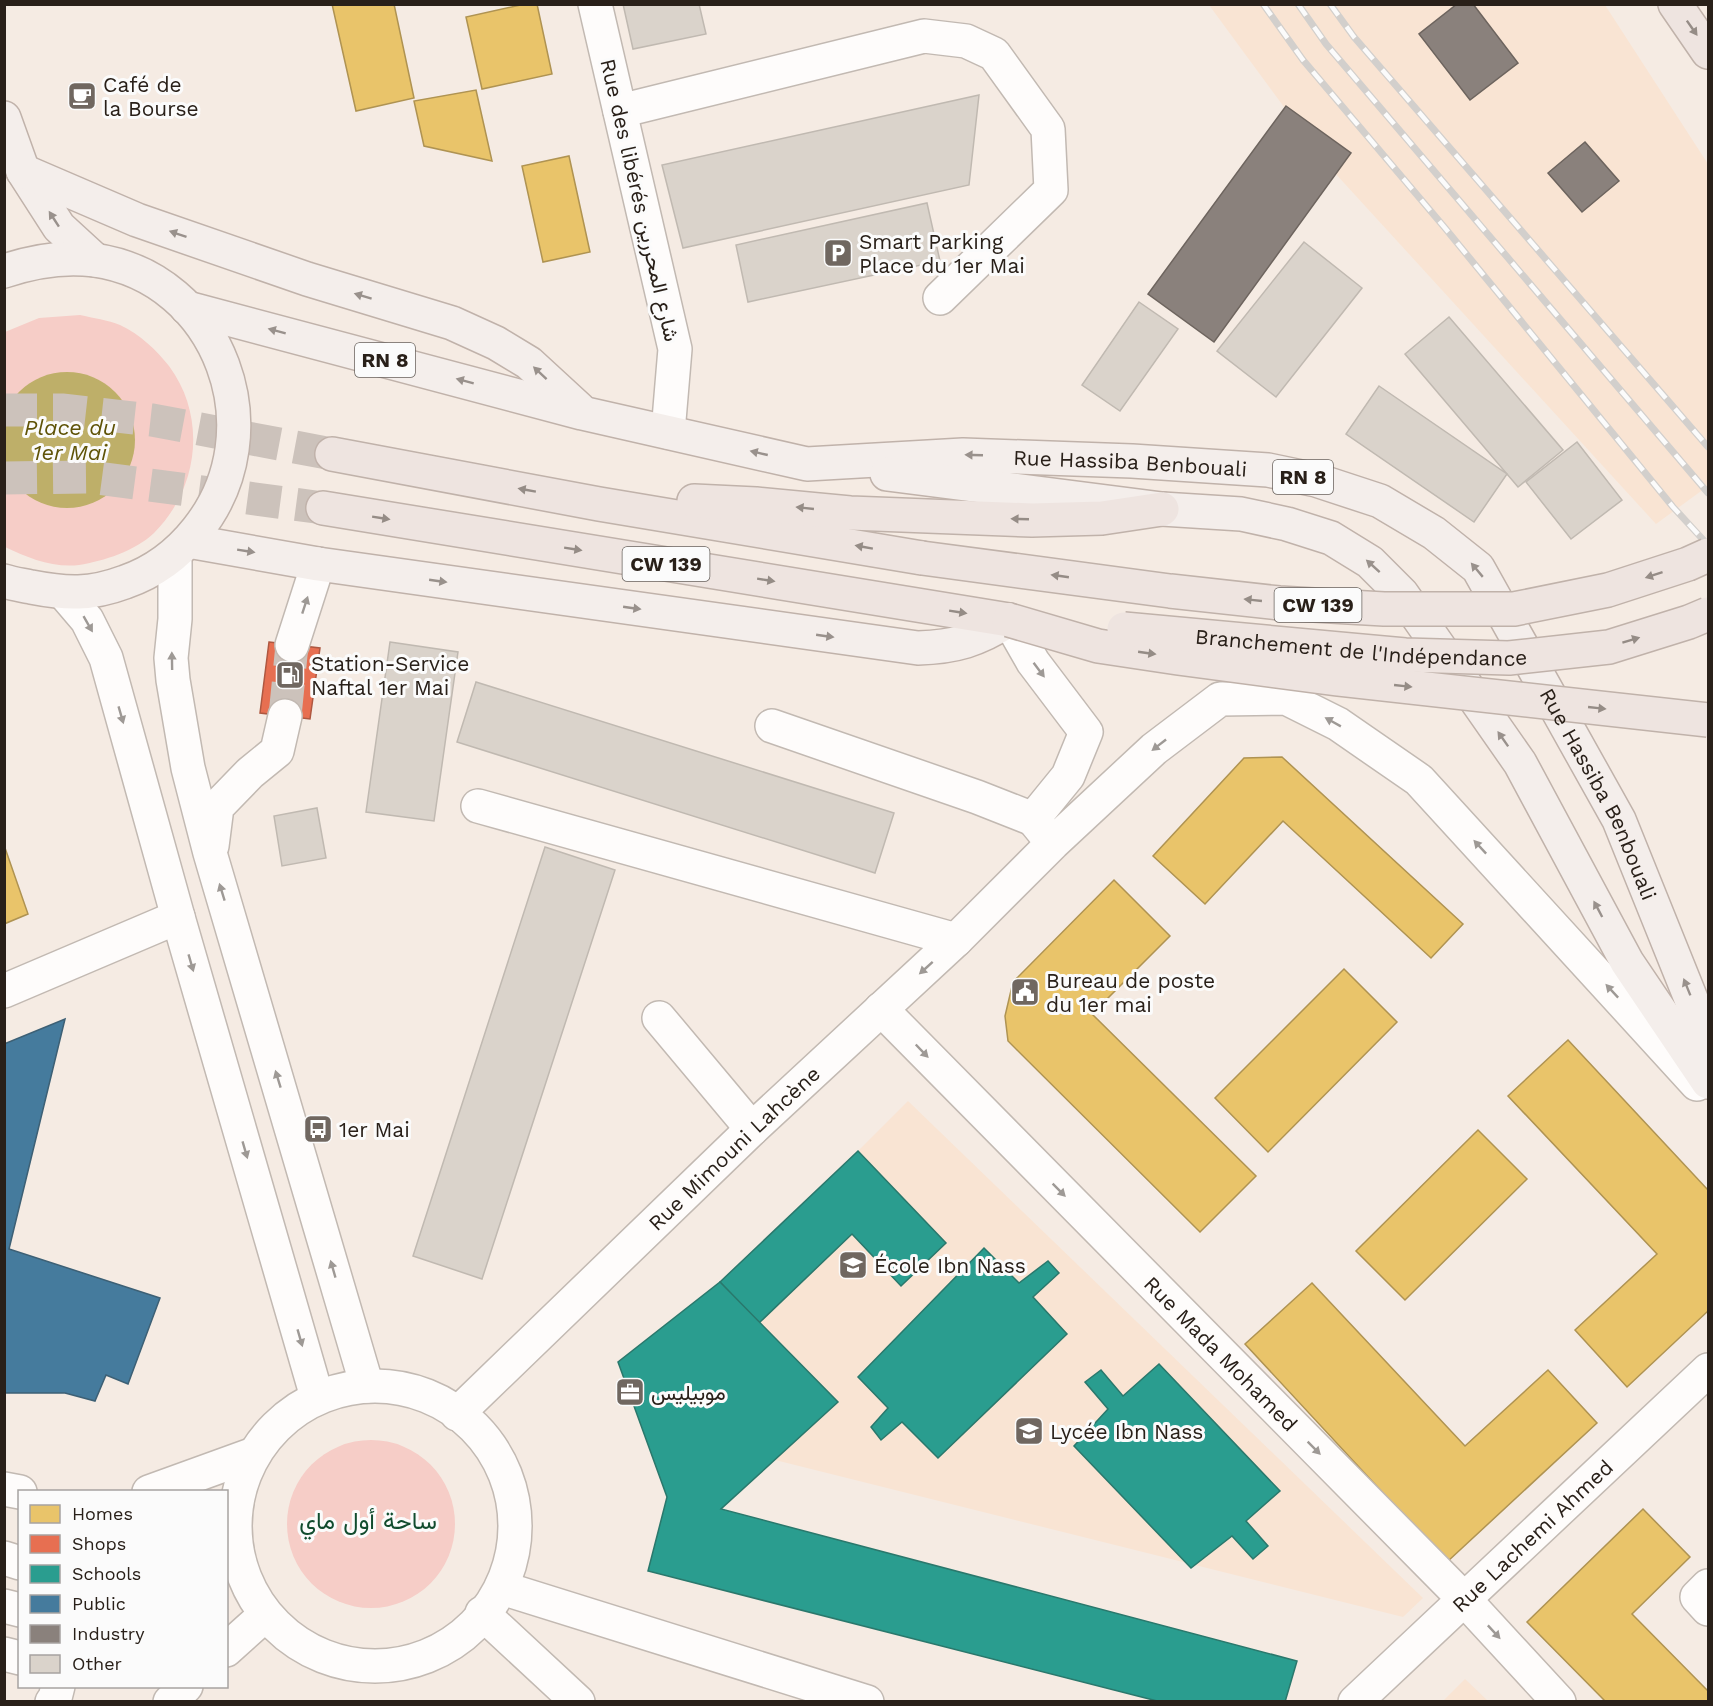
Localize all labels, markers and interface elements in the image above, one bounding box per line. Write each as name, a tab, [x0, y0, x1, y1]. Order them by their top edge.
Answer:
one-way arrow	[1686, 20, 1698, 36]
street label: Rue des libérés شارع المحررين	[593, 56, 685, 344]
place label: Café de la Bourse	[103, 72, 199, 121]
cafe icon: Café de la Bourse	[66, 80, 98, 112]
one-way arrow	[49, 211, 60, 227]
one-way arrow	[168, 229, 186, 239]
place label: Smart Parking Place du 1er Mai	[859, 229, 1025, 278]
parking icon: Smart Parking Place du 1er Mai	[822, 237, 854, 269]
one-way arrow	[353, 291, 371, 300]
one-way arrow	[267, 326, 286, 336]
road number: RN 8	[355, 343, 415, 377]
one-way arrow	[532, 366, 547, 380]
one-way arrow	[456, 376, 474, 386]
water label: Place du 1er Mai	[24, 415, 116, 465]
street label: Rue Hassiba Benbouali	[1013, 444, 1248, 481]
one-way arrow	[750, 448, 769, 458]
one-way arrow	[964, 451, 983, 460]
road number: RN 8	[1273, 460, 1333, 494]
one-way arrow	[517, 485, 536, 494]
one-way arrow	[795, 503, 814, 513]
one-way arrow	[372, 513, 391, 522]
one-way arrow	[1011, 515, 1030, 524]
one-way arrow	[854, 542, 873, 551]
one-way arrow	[564, 545, 583, 554]
one-way arrow	[237, 546, 256, 555]
road number: CW 139	[622, 547, 710, 581]
one-way arrow	[1366, 559, 1381, 573]
one-way arrow	[1471, 562, 1484, 578]
one-way arrow	[1645, 571, 1663, 581]
one-way arrow	[1050, 572, 1069, 581]
one-way arrow	[757, 576, 776, 585]
one-way arrow	[429, 577, 448, 586]
road number: CW 139	[1274, 588, 1362, 622]
one-way arrow	[1244, 595, 1263, 605]
one-way arrow	[301, 596, 311, 614]
one-way arrow	[622, 604, 641, 613]
one-way arrow	[949, 607, 968, 616]
one-way arrow	[83, 616, 93, 633]
street label: Branchement de l'Indépendance	[1194, 623, 1528, 671]
one-way arrow	[815, 631, 834, 640]
one-way arrow	[1622, 635, 1640, 644]
one-way arrow	[1138, 649, 1157, 658]
place label: Station-Service Naftal 1er Mai	[311, 651, 469, 700]
one-way arrow	[168, 652, 177, 671]
fuel station icon: Station-Service Naftal 1er Mai	[274, 659, 306, 691]
one-way arrow	[1033, 662, 1045, 678]
one-way arrow	[1394, 681, 1413, 691]
street label: Rue Hassiba Benbouali	[1535, 684, 1662, 903]
one-way arrow	[1588, 703, 1607, 712]
one-way arrow	[117, 706, 127, 724]
one-way arrow	[1324, 717, 1341, 727]
one-way arrow	[1497, 731, 1509, 747]
one-way arrow	[1151, 739, 1167, 752]
one-way arrow	[1474, 841, 1488, 855]
one-way arrow	[217, 883, 226, 901]
one-way arrow	[1593, 900, 1603, 917]
one-way arrow	[187, 954, 196, 972]
one-way arrow	[918, 961, 933, 975]
place label: Bureau de poste du 1er mai	[1046, 968, 1215, 1017]
public building icon: Bureau de poste du 1er mai	[1009, 976, 1041, 1008]
one-way arrow	[1682, 978, 1691, 996]
one-way arrow	[1606, 984, 1619, 999]
one-way arrow	[914, 1043, 928, 1057]
street label: Rue Mimouni Lahcène	[643, 1060, 825, 1235]
one-way arrow	[273, 1070, 282, 1088]
bus stop icon: 1er Mai	[302, 1113, 334, 1145]
place label: 1er Mai	[339, 1117, 410, 1142]
one-way arrow	[241, 1141, 251, 1160]
one-way arrow	[1051, 1182, 1065, 1196]
school or university icon: École Ibn Nass	[837, 1249, 869, 1281]
place label: École Ibn Nass	[874, 1253, 1026, 1278]
one-way arrow	[328, 1260, 337, 1278]
street label: Rue Mada Mohamed	[1139, 1270, 1303, 1436]
one-way arrow	[296, 1329, 305, 1347]
office icon: موبيليس	[614, 1376, 646, 1408]
place label: موبيليس	[651, 1380, 726, 1406]
school or university icon: Lycée Ibn Nass	[1013, 1415, 1045, 1447]
place label: Lycée Ibn Nass	[1050, 1419, 1203, 1444]
one-way arrow	[1307, 1440, 1321, 1455]
street label: Rue Lachemi Ahmed	[1446, 1454, 1618, 1617]
legend	[18, 1490, 228, 1688]
text: Homes	[72, 1503, 133, 1524]
district label: ساحة أول ماي	[299, 1507, 437, 1540]
text: Shops	[72, 1533, 126, 1554]
text: Schools	[72, 1563, 141, 1584]
text: Public	[72, 1593, 126, 1614]
text: Industry	[72, 1623, 145, 1644]
one-way arrow	[1487, 1625, 1501, 1639]
text: Other	[72, 1653, 122, 1674]

